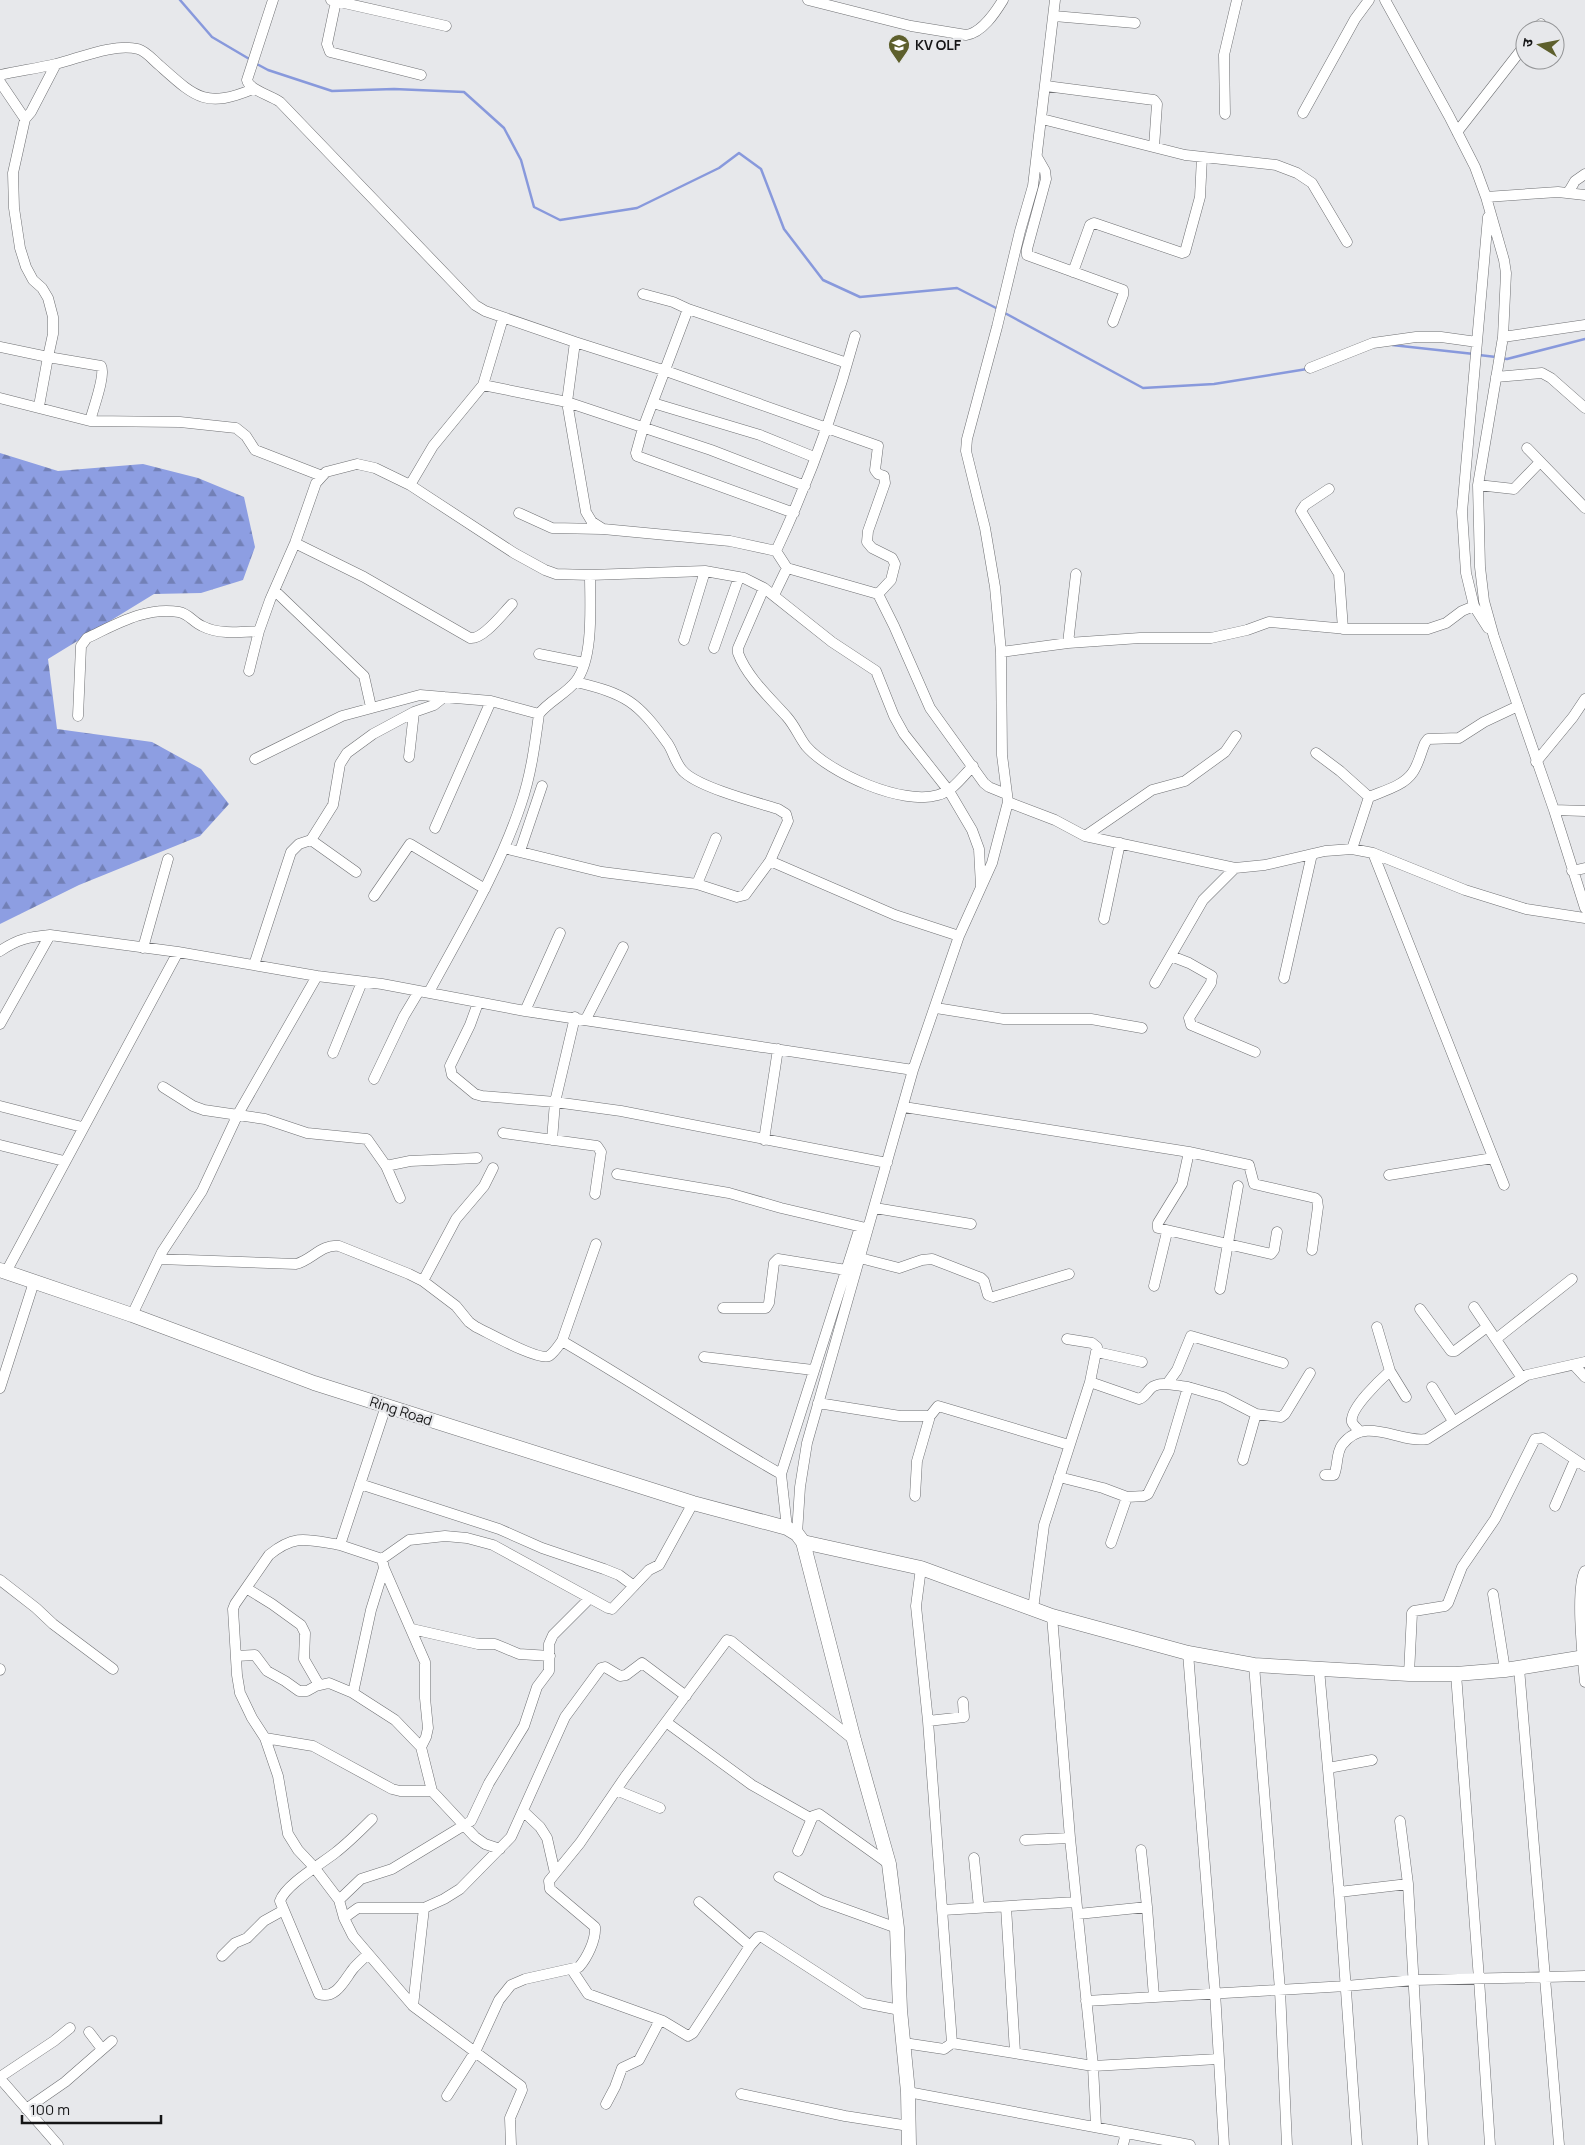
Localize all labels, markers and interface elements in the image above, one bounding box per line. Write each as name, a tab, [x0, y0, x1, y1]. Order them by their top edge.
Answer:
north arrow	[1515, 20, 1565, 70]
school or university icon: KV OLF	[887, 33, 911, 64]
place label: KV OLF	[915, 35, 962, 54]
text: उ	[1517, 36, 1537, 48]
street label: Ring Road	[367, 1391, 435, 1430]
scale bar	[22, 2092, 161, 2124]
text: 100 m	[30, 2099, 70, 2120]

